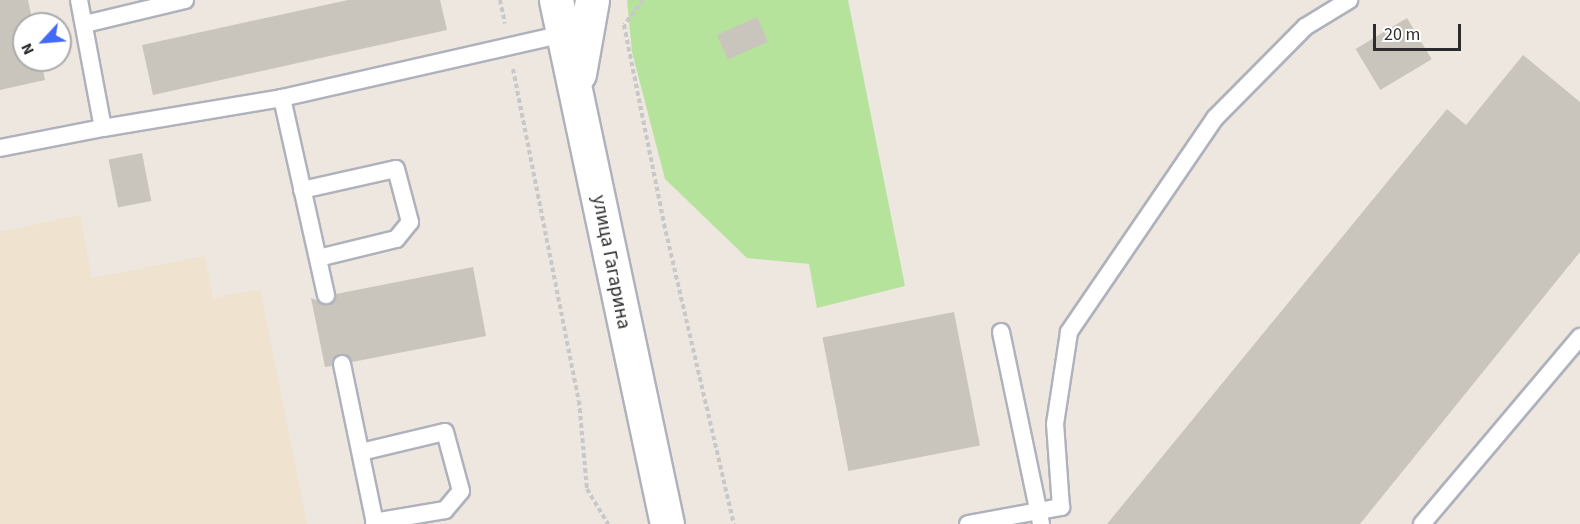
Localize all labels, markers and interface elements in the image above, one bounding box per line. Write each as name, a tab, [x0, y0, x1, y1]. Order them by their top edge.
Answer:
north arrow	[12, 12, 72, 72]
scale bar	[1376, 12, 1464, 50]
text: 20 m	[1384, 22, 1420, 47]
text: N	[15, 39, 40, 59]
street label: улица Гагарина	[586, 193, 636, 331]

